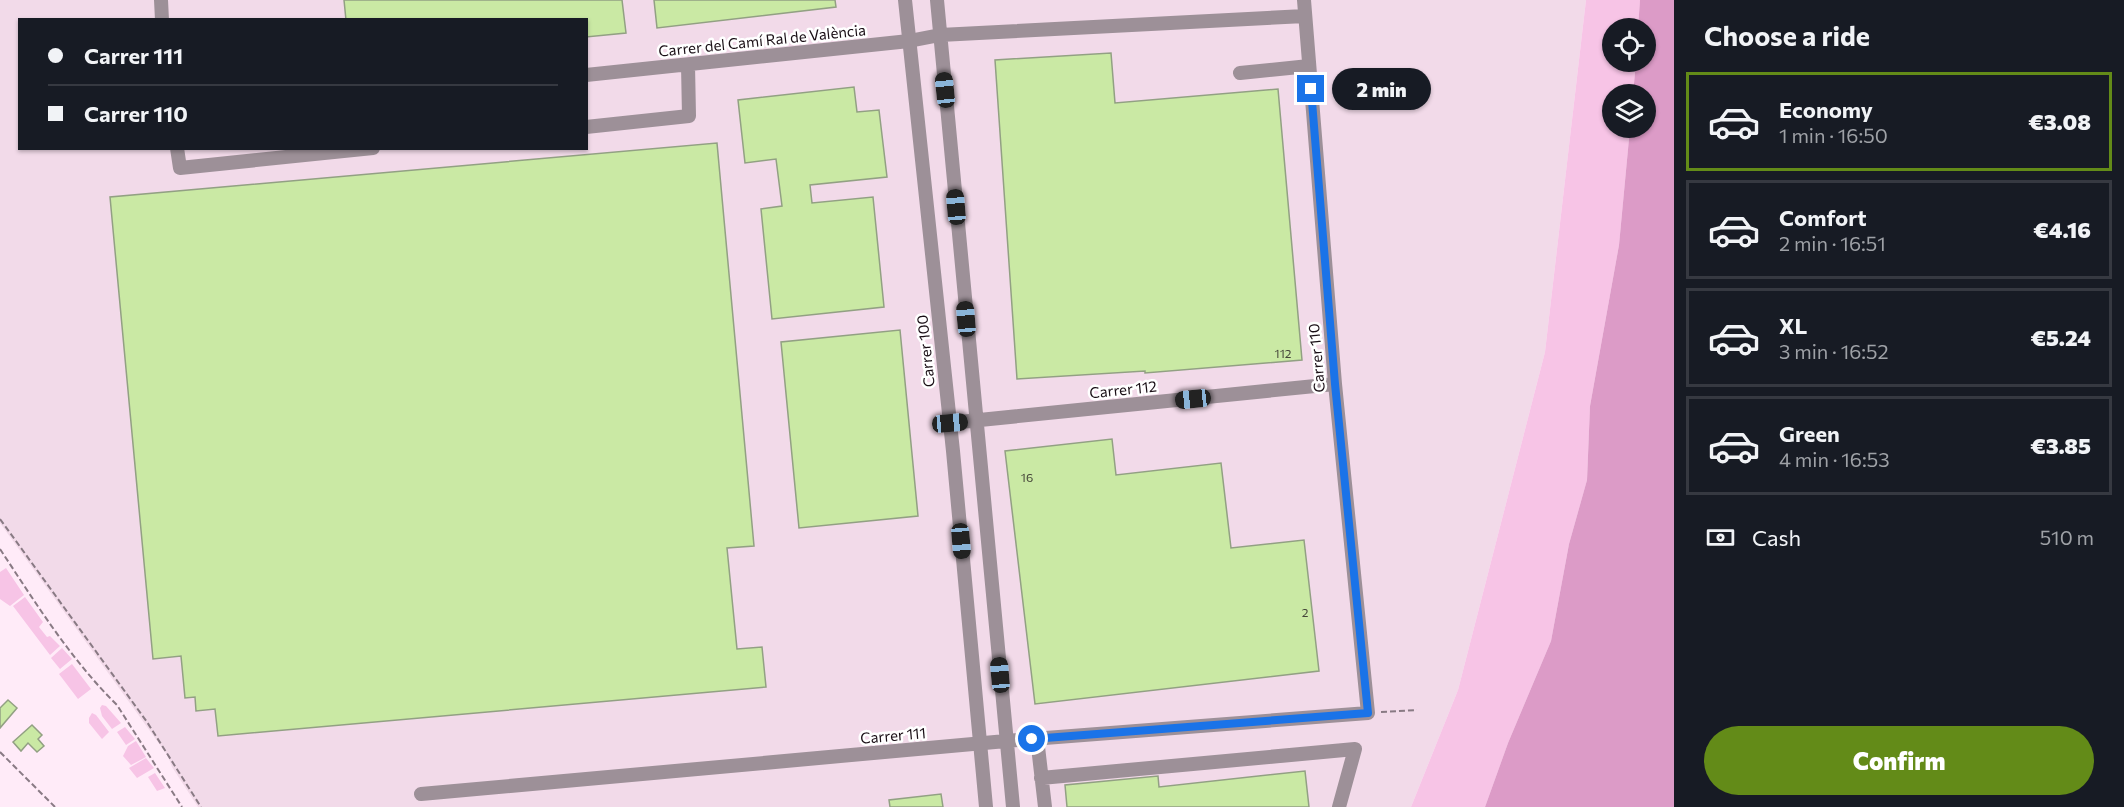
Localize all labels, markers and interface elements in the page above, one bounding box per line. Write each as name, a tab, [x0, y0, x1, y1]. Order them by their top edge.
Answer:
map controls	[1602, 18, 1656, 138]
button: locate	[1602, 18, 1656, 72]
text: Choose a ride	[1704, 19, 1870, 52]
street label: Carrer del Camí Ral de València	[657, 20, 867, 60]
text: Carrer 111	[84, 42, 183, 69]
callout: 2 min	[1332, 68, 1431, 110]
car	[934, 71, 956, 109]
route end	[1297, 75, 1324, 102]
text: 2 min	[1356, 77, 1407, 101]
button: layers	[1602, 84, 1656, 138]
icon: car	[1707, 95, 1761, 149]
text: Economy	[1779, 96, 1873, 123]
text: Carrer 110	[84, 100, 188, 127]
text: €3.08	[2028, 108, 2091, 135]
text: 1 min · 16:50	[1779, 123, 1888, 147]
car	[945, 188, 967, 226]
icon: car	[1707, 203, 1761, 257]
text: Comfort	[1779, 204, 1867, 231]
text: €4.16	[2033, 216, 2091, 243]
text: 2 min · 16:51	[1779, 231, 1886, 255]
car	[955, 300, 977, 338]
icon: car	[1707, 311, 1761, 365]
text: XL	[1779, 312, 1807, 339]
street label: Carrer 100	[912, 314, 938, 388]
street label: Carrer 110	[1304, 323, 1328, 393]
text: €5.24	[2031, 324, 2091, 351]
text: 3 min · 16:52	[1779, 339, 1889, 363]
house number: 112	[1275, 346, 1292, 360]
street label: Carrer 112	[1088, 377, 1158, 401]
car	[1174, 388, 1212, 410]
car	[931, 412, 969, 434]
icon: car	[1707, 419, 1761, 473]
text: Green	[1779, 420, 1840, 447]
text: €3.85	[2030, 432, 2091, 459]
text: 4 min · 16:53	[1779, 447, 1890, 471]
house number: 16	[1021, 470, 1033, 484]
icon: cash	[1704, 521, 1737, 554]
car	[950, 522, 972, 560]
text: Cash	[1752, 524, 1801, 551]
text: 510 m	[2040, 525, 2094, 549]
house number: 2	[1302, 605, 1309, 619]
car	[989, 656, 1011, 694]
street label: Carrer 111	[859, 723, 927, 747]
route start	[1018, 725, 1045, 752]
button: Confirm	[1704, 726, 2094, 795]

